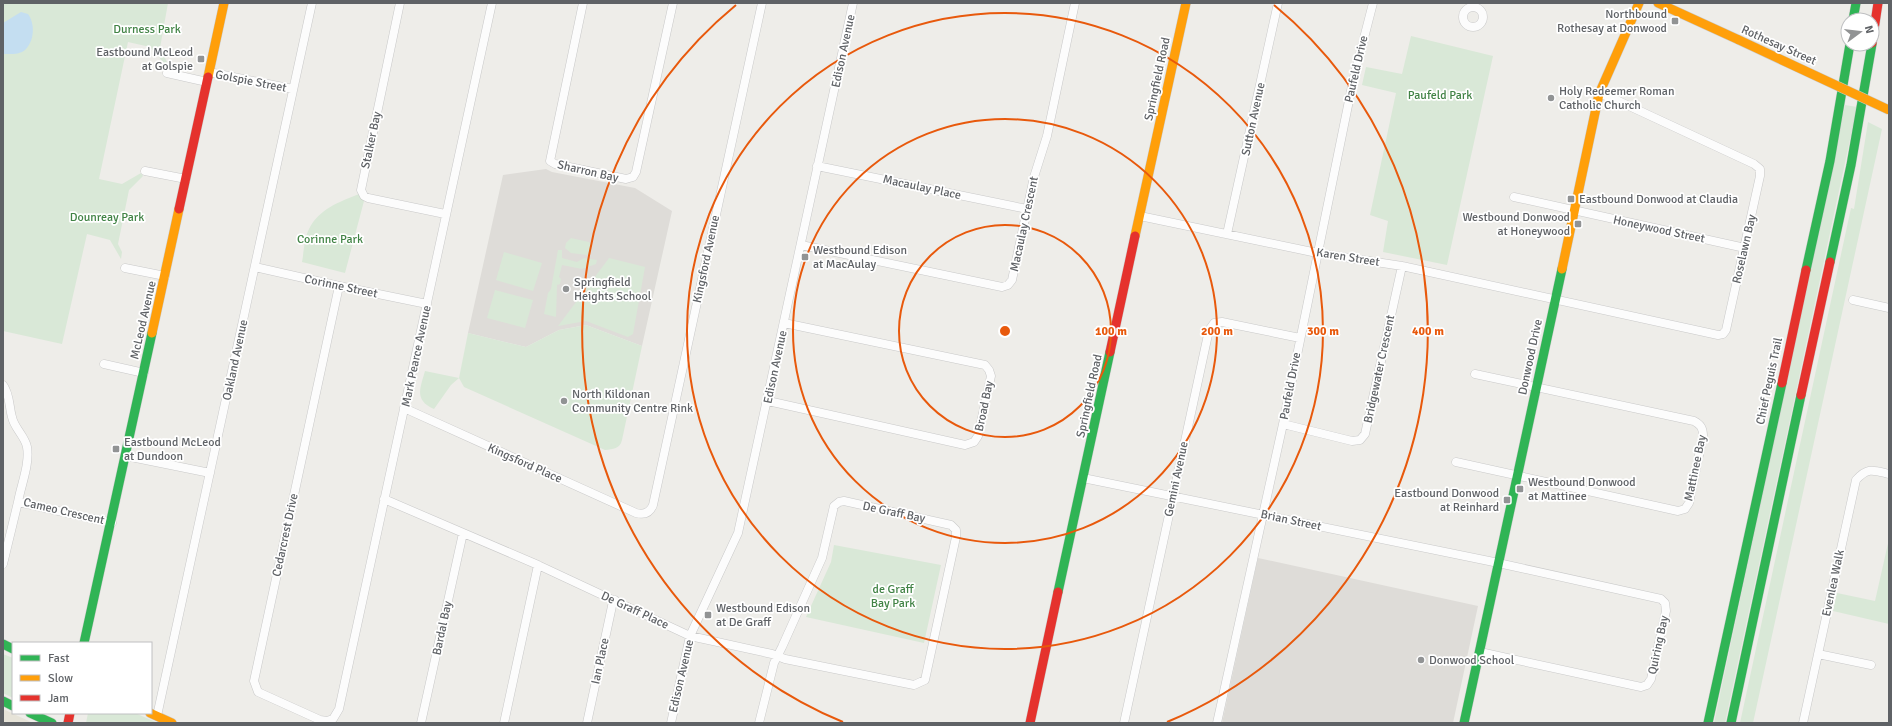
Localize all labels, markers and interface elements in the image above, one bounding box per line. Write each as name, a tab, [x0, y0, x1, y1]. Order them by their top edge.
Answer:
place label: Northbound Rothesay at Donwood	[1557, 7, 1667, 36]
north arrow	[1840, 12, 1880, 52]
street label: Edison Avenue	[828, 13, 859, 89]
marker: Northbound Rothesay at Donwood	[1670, 16, 1680, 26]
park label: Durness Park	[113, 22, 181, 37]
street label: Rothesay Street	[1739, 22, 1819, 69]
text: N	[1862, 24, 1876, 35]
street label: Paufeld Drive	[1341, 34, 1371, 104]
street label: Springfield Road	[1141, 36, 1174, 122]
place label: Eastbound McLeod at Golspie	[96, 45, 193, 74]
marker: Eastbound McLeod at Golspie	[196, 54, 206, 64]
street label: Golspie Street	[214, 67, 288, 96]
street label: Sutton Avenue	[1238, 81, 1269, 157]
place label: Holy Redeemer Roman Catholic Church	[1559, 84, 1675, 113]
park label: Paufeld Park	[1408, 88, 1472, 103]
marker: Holy Redeemer Roman Catholic Church	[1546, 93, 1556, 103]
street label: Stalker Bay	[358, 110, 385, 170]
street label: Sharron Bay	[556, 157, 620, 186]
street label: Macaulay Place	[881, 172, 962, 203]
street label: Macaulay Crescent	[1007, 175, 1042, 273]
place label: Eastbound Donwood at Claudia	[1579, 192, 1738, 207]
marker: Eastbound Donwood at Claudia	[1566, 194, 1576, 204]
park label: Dounreay Park	[70, 210, 144, 225]
place label: Westbound Donwood at Honeywood	[1462, 210, 1570, 239]
street label: Honeywood Street	[1612, 212, 1706, 247]
street label: Roselawn Bay	[1729, 213, 1760, 285]
street label: Kingsford Avenue	[690, 214, 723, 304]
marker: Westbound Donwood at Honeywood	[1573, 219, 1583, 229]
park label: Corinne Park	[297, 232, 363, 247]
place label: Westbound Edison at MacAulay	[813, 243, 907, 272]
street label: Karen Street	[1315, 245, 1381, 270]
marker: Westbound Edison at MacAulay	[800, 252, 810, 262]
street label: Corinne Street	[303, 271, 379, 302]
place label: Springfield Heights School	[574, 275, 652, 304]
street label: McLeod Avenue	[127, 279, 160, 361]
marker: Springfield Heights School	[561, 284, 571, 294]
street label: Mark Pearce Avenue	[398, 304, 435, 408]
street label: Bridgewater Crescent	[1361, 314, 1398, 425]
street label: Oakland Avenue	[220, 318, 251, 402]
street label: Donwood Drive	[1515, 318, 1546, 396]
centre of rings	[998, 324, 1012, 338]
text: 100 m	[1095, 324, 1127, 339]
text: 200 m	[1201, 324, 1233, 339]
text: 300 m	[1307, 324, 1339, 339]
text: 400 m	[1412, 324, 1444, 339]
street label: Edison Avenue	[760, 329, 791, 405]
street label: Chief Peguis Trail	[1753, 336, 1786, 426]
street label: Paufeld Drive	[1277, 351, 1304, 421]
street label: Springfield Road	[1073, 353, 1106, 439]
street label: Broad Bay	[972, 379, 997, 433]
place label: North Kildonan Community Centre Rink	[572, 387, 693, 416]
marker: North Kildonan Community Centre Rink	[559, 396, 569, 406]
street label: Mattinee Bay	[1681, 433, 1710, 503]
place label: Eastbound McLeod at Dundoon	[124, 435, 221, 464]
street label: Kingsford Place	[485, 440, 564, 487]
street label: Gemini Avenue	[1161, 440, 1192, 518]
marker: Eastbound McLeod at Dundoon	[111, 444, 121, 454]
place label: Westbound Donwood at Mattinee	[1528, 475, 1636, 504]
marker: Westbound Donwood at Mattinee	[1515, 484, 1525, 494]
place label: Eastbound Donwood at Reinhard	[1394, 486, 1499, 515]
street label: Cedarcrest Drive	[269, 492, 302, 578]
street label: Cameo Crescent	[22, 495, 106, 528]
marker: Eastbound Donwood at Reinhard	[1502, 495, 1512, 505]
street label: De Graff Bay	[861, 499, 927, 527]
street label: Brian Street	[1259, 507, 1323, 534]
street label: Evenlea Walk	[1819, 548, 1848, 618]
park label: de Graff Bay Park	[871, 582, 915, 611]
street label: De Graff Place	[599, 588, 671, 633]
street label: Bardal Bay	[429, 599, 456, 657]
place label: Westbound Edison at De Graff	[716, 601, 810, 630]
marker: Westbound Edison at De Graff	[703, 610, 713, 620]
street label: Quiring Bay	[1645, 614, 1672, 676]
street label: Ian Place	[588, 637, 613, 686]
street label: Edison Avenue	[666, 638, 697, 714]
legend	[12, 642, 152, 714]
text: Fast	[48, 651, 69, 666]
place label: Donwood School	[1429, 653, 1515, 668]
marker: Donwood School	[1416, 655, 1426, 665]
text: Slow	[48, 671, 73, 686]
text: Jam	[48, 691, 69, 706]

